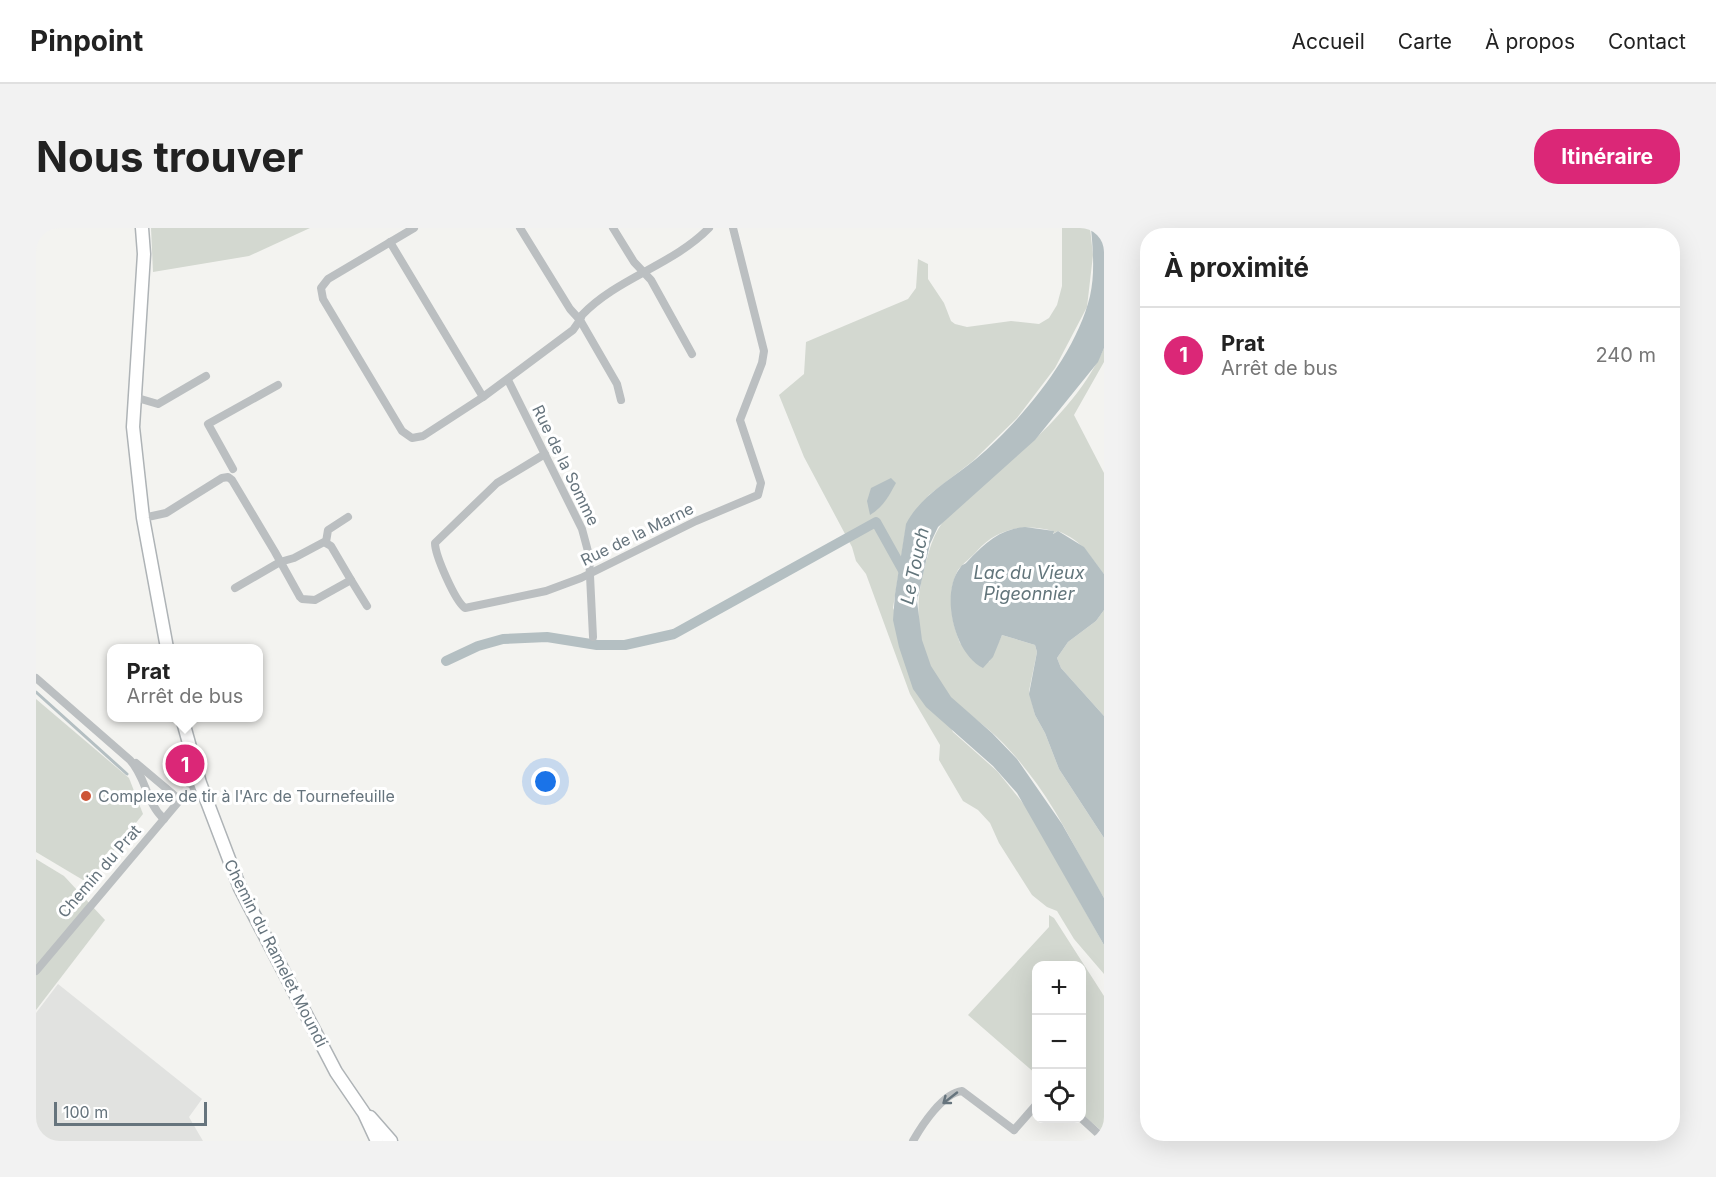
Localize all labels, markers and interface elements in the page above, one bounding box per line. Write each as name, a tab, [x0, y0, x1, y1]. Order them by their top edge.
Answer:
text: Pinpoint	[30, 24, 143, 58]
text: Accueil	[1291, 29, 1365, 54]
text: Carte	[1398, 29, 1452, 54]
text: À propos	[1485, 29, 1575, 54]
text: Contact	[1608, 29, 1686, 54]
button: Itinéraire	[1534, 129, 1680, 184]
text: Nous trouver	[36, 131, 303, 182]
text: À proximité	[1164, 252, 1309, 283]
text: Prat	[1221, 330, 1265, 356]
text: 1	[1179, 343, 1188, 367]
text: 240 m	[1595, 343, 1656, 367]
text: Arrêt de bus	[1221, 356, 1338, 380]
street label: Rue de la Somme	[528, 401, 604, 529]
street label: Rue de la Marne	[577, 498, 697, 570]
water label: Le Touch	[896, 525, 933, 606]
water label: Lac du Vieux Pigeonnier	[974, 562, 1085, 604]
popup	[107, 644, 263, 722]
text: Prat	[127, 658, 170, 684]
text: Arrêt de bus	[127, 684, 243, 708]
pin: 1	[166, 742, 204, 786]
your location	[531, 767, 560, 796]
place label: Complexe de tir à l'Arc de Tournefeuille	[98, 786, 395, 806]
marker: Complexe de tir à l'Arc de Tournefeuille	[79, 789, 93, 803]
street label: Chemin du Prat	[53, 820, 145, 922]
street label: Chemin du Ramelet Moundi	[220, 856, 332, 1050]
map controls	[1032, 961, 1086, 1123]
button: +	[1032, 961, 1086, 1015]
button: −	[1032, 1015, 1086, 1069]
button: locate	[1032, 1069, 1086, 1123]
one-way arrow	[942, 1091, 958, 1104]
scale bar	[54, 1099, 207, 1126]
text: 100 m	[63, 1102, 108, 1122]

